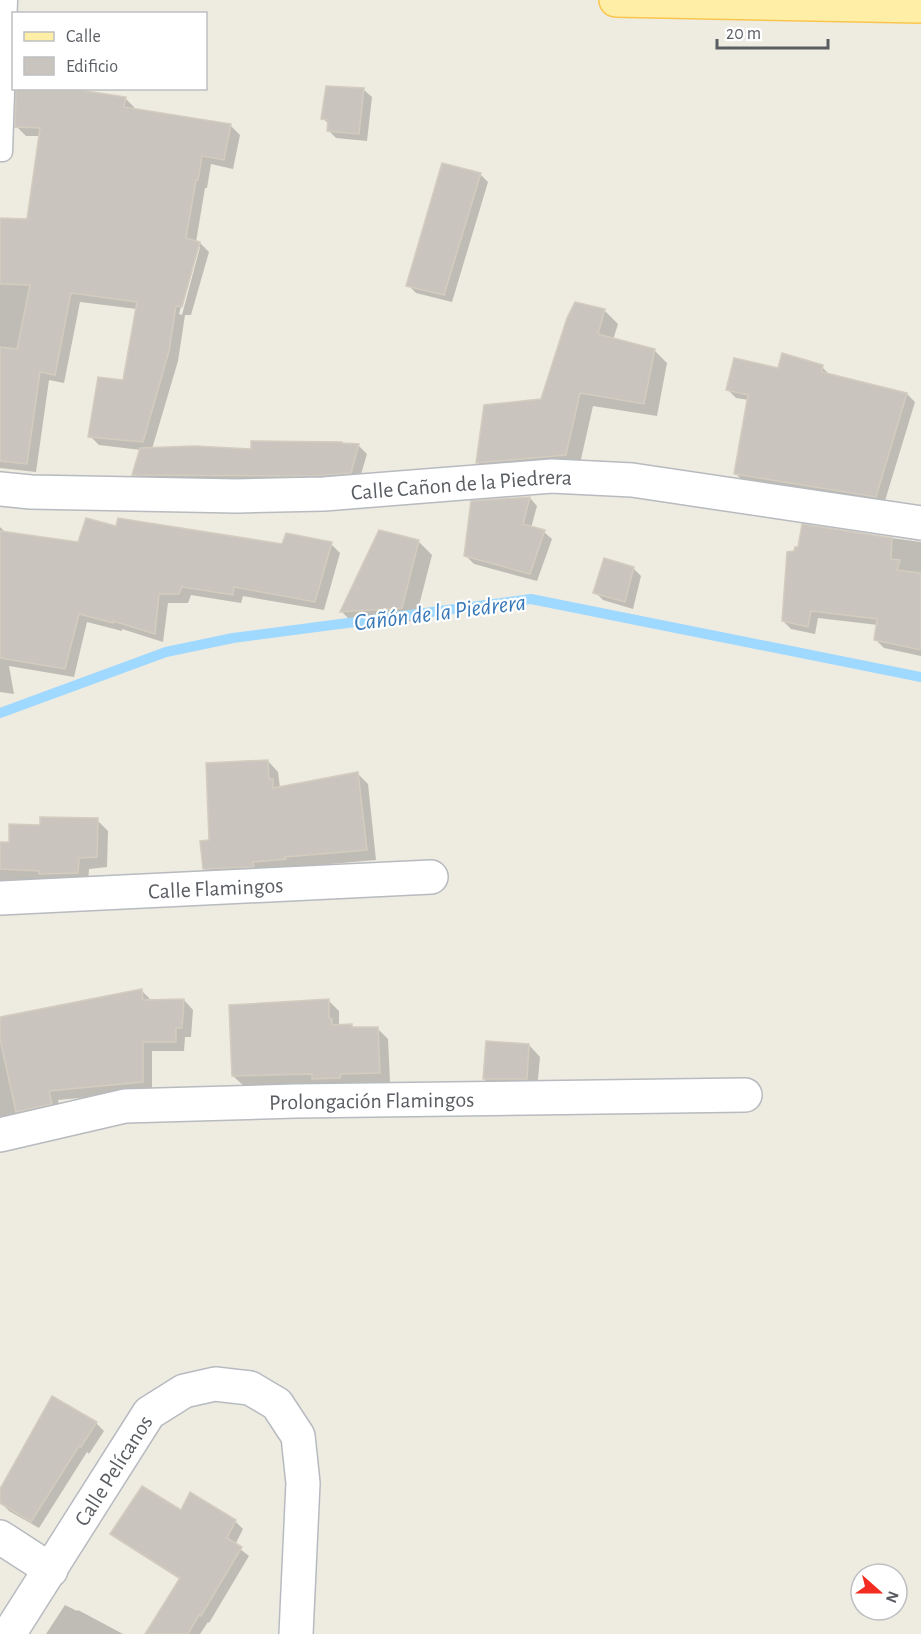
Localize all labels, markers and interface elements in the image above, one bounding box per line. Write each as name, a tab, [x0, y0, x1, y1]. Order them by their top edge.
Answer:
legend	[12, 12, 207, 90]
scale bar	[717, 12, 828, 50]
text: 20 m	[726, 25, 761, 43]
text: Calle	[66, 28, 101, 46]
text: Edificio	[66, 58, 118, 76]
street label: Calle Cañon de la Piedrera	[350, 466, 572, 504]
water label: Cañón de la Piedrera	[353, 591, 527, 635]
street label: Calle Flamingos	[148, 874, 284, 903]
street label: Prolongación Flamingos	[269, 1089, 474, 1114]
street label: Calle Pelícanos	[71, 1411, 157, 1530]
north arrow	[849, 1562, 909, 1622]
text: N	[883, 1589, 902, 1605]

